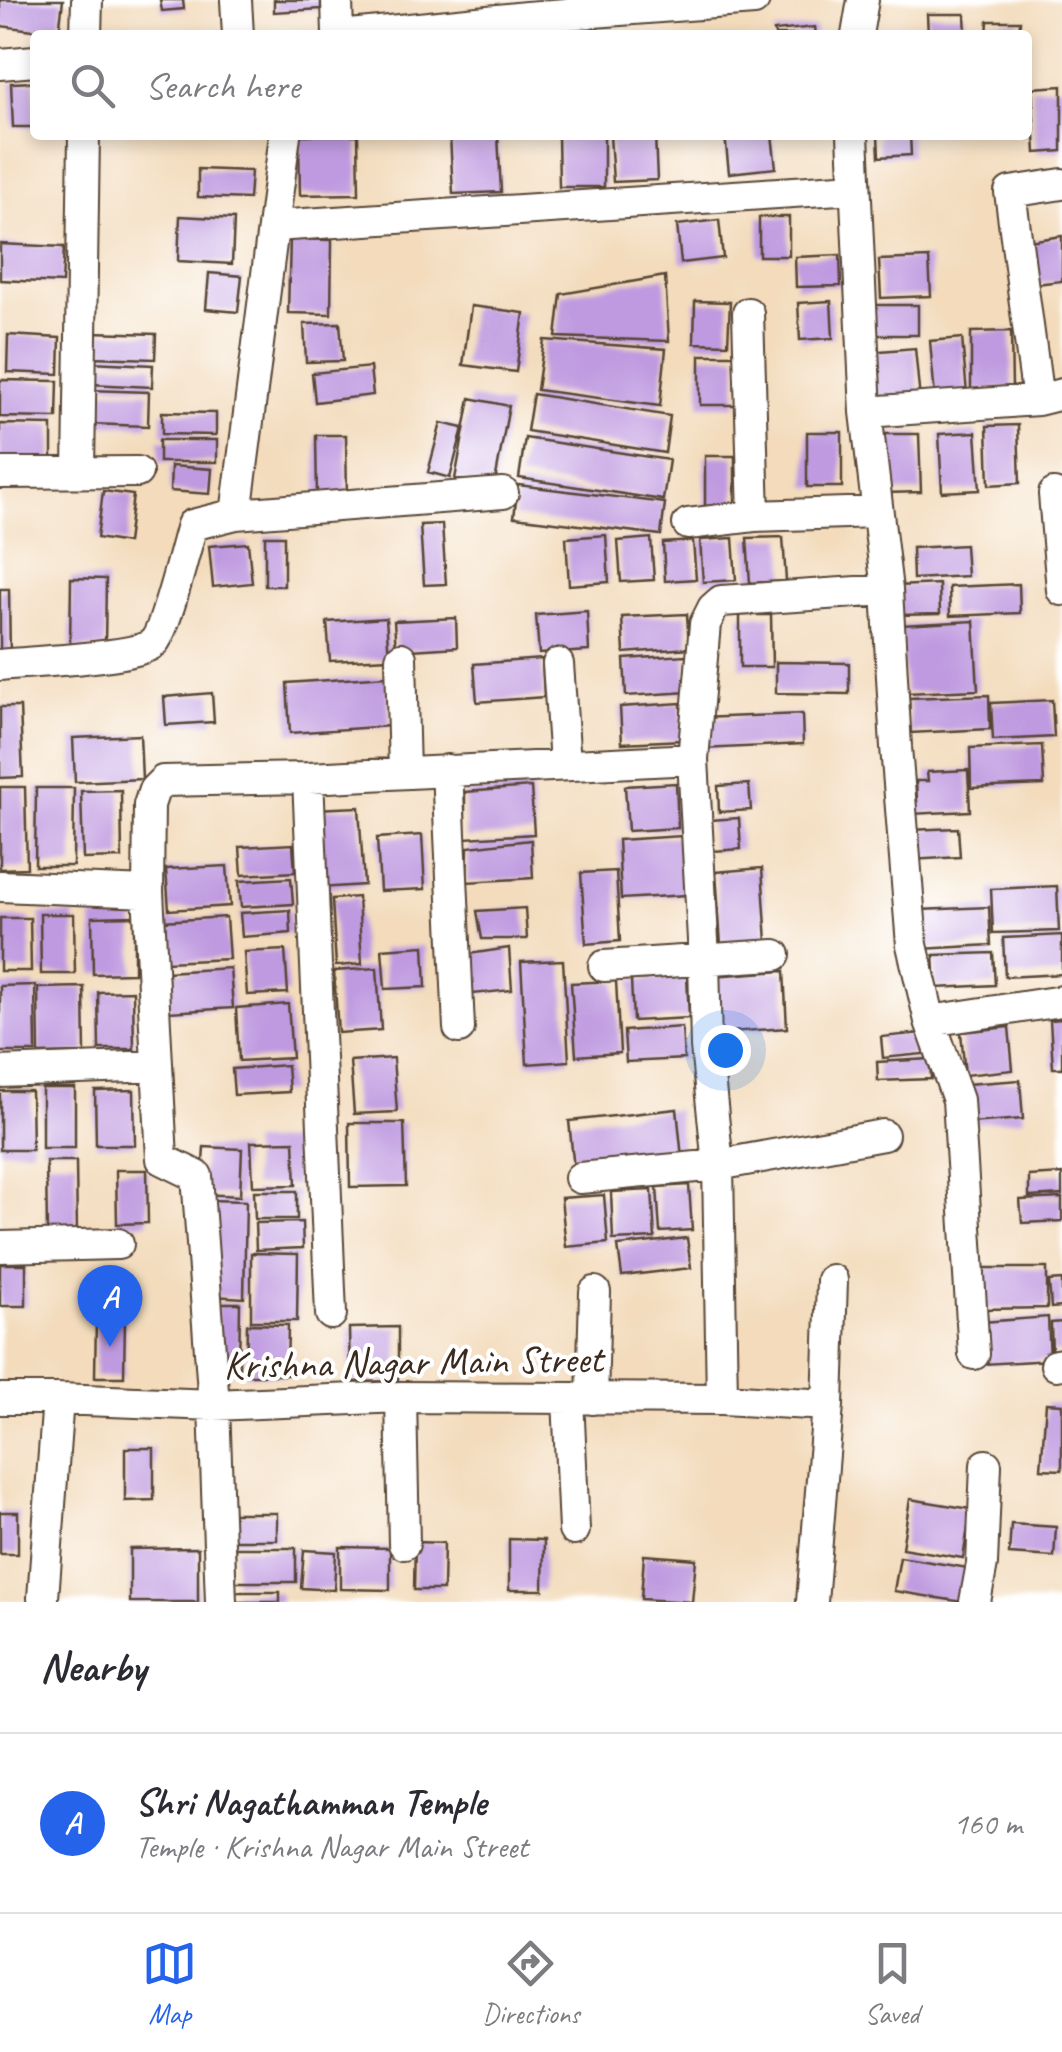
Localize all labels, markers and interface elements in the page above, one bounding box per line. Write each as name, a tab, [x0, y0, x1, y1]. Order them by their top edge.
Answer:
search box	[30, 30, 1032, 140]
icon: search	[65, 58, 120, 113]
text: Search here	[145, 62, 300, 109]
your location	[700, 1025, 751, 1076]
pin: A	[78, 1264, 142, 1347]
street label: Krishna Nagar Main Street	[223, 1334, 607, 1390]
text: Nearby	[40, 1641, 146, 1694]
text: Shri Nagathamman Temple	[135, 1779, 486, 1826]
text: A	[64, 1803, 81, 1844]
text: 160 m	[953, 1803, 1022, 1844]
text: Temple · Krishna Nagar Main Street	[135, 1826, 528, 1867]
tab: Map	[142, 1936, 197, 2031]
tab: Directions	[482, 1936, 580, 2031]
tab: Saved	[865, 1936, 920, 2031]

